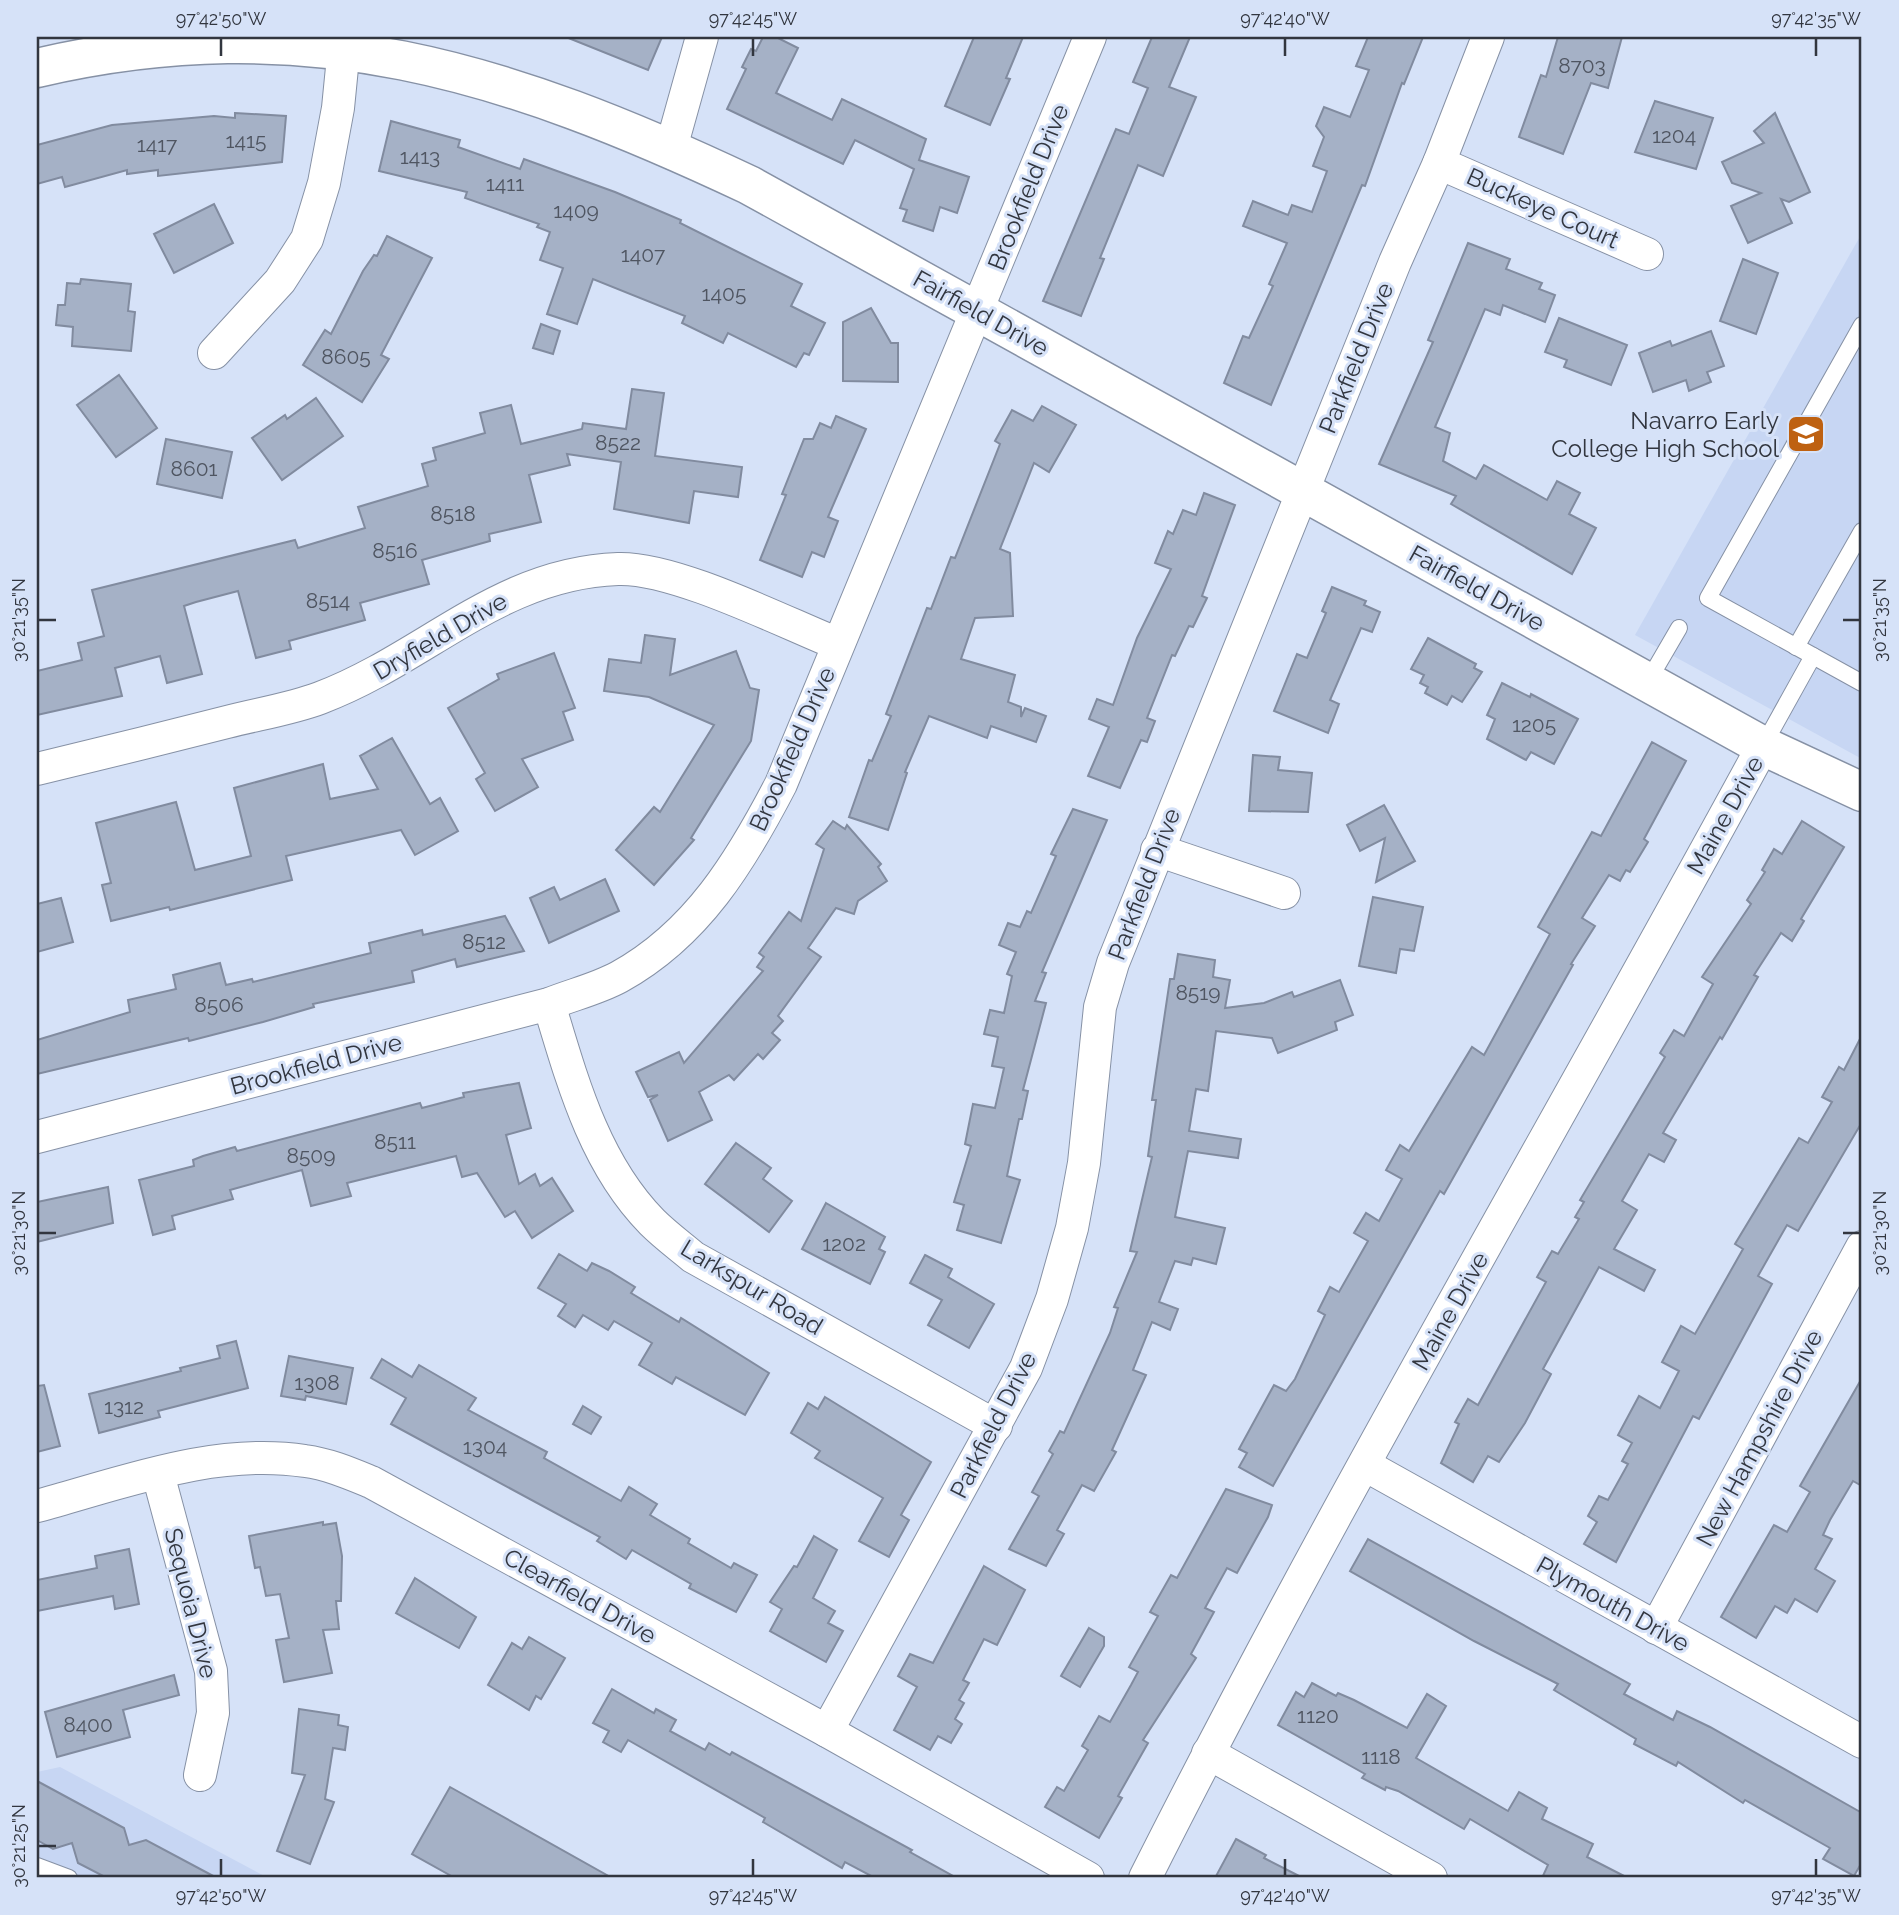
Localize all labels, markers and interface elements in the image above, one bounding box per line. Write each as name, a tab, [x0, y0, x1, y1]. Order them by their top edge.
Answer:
text: 97°42'50"W	[176, 8, 266, 29]
text: 97°42'45"W	[709, 8, 797, 29]
text: 97°42'40"W	[1240, 8, 1330, 29]
text: 97°42'35"W	[1771, 8, 1861, 29]
house number: 8703	[1558, 53, 1606, 78]
street label: Brookfield Drive	[982, 100, 1074, 274]
house number: 1204	[1652, 123, 1696, 148]
house number: 1415	[226, 128, 266, 153]
house number: 1417	[137, 132, 178, 157]
house number: 1413	[400, 144, 440, 169]
street label: Buckeye Court	[1462, 162, 1624, 254]
house number: 1411	[486, 171, 524, 196]
house number: 1409	[553, 198, 599, 223]
house number: 1407	[621, 242, 666, 267]
street label: Fairfield Drive	[908, 264, 1054, 362]
street label: Parkfield Drive	[1313, 278, 1399, 438]
house number: 1405	[702, 281, 746, 306]
house number: 8605	[321, 344, 371, 369]
place label: Navarro Early College High School	[1551, 406, 1779, 463]
school or university icon: Navarro Early College High School	[1785, 413, 1827, 455]
house number: 8522	[595, 430, 641, 455]
house number: 8601	[171, 456, 217, 481]
house number: 8518	[430, 501, 476, 526]
house number: 8516	[372, 538, 418, 563]
street label: Fairfield Drive	[1404, 539, 1550, 637]
text: 30°21'35"N	[8, 578, 29, 662]
text: 30°21'35"N	[1869, 578, 1890, 662]
street label: Dryfield Drive	[368, 586, 512, 686]
house number: 8514	[306, 588, 350, 613]
street label: Brookfield Drive	[743, 663, 841, 835]
house number: 1205	[1512, 712, 1556, 737]
street label: Maine Drive	[1681, 751, 1769, 879]
street label: Parkfield Drive	[1102, 804, 1186, 964]
house number: 8512	[462, 929, 506, 954]
house number: 8519	[1175, 980, 1221, 1005]
house number: 8506	[194, 992, 244, 1017]
street label: Brookfield Drive	[227, 1027, 405, 1101]
house number: 8511	[374, 1129, 416, 1154]
house number: 8509	[286, 1143, 336, 1168]
text: 30°21'30"N	[8, 1191, 29, 1275]
text: 30°21'30"N	[1869, 1191, 1890, 1275]
house number: 1202	[822, 1231, 866, 1256]
street label: Larkspur Road	[676, 1233, 828, 1341]
street label: Maine Drive	[1406, 1247, 1494, 1375]
street label: New Hampshire Drive	[1690, 1325, 1828, 1551]
street label: Parkfield Drive	[944, 1347, 1042, 1503]
house number: 1308	[294, 1370, 340, 1395]
house number: 1312	[104, 1394, 144, 1419]
house number: 1304	[463, 1434, 507, 1459]
street label: Sequoia Drive	[158, 1525, 224, 1681]
street label: Clearfield Drive	[499, 1542, 661, 1650]
street label: Plymouth Drive	[1532, 1550, 1694, 1658]
house number: 1120	[1297, 1703, 1339, 1728]
house number: 8400	[63, 1712, 113, 1737]
house number: 1118	[1361, 1744, 1401, 1769]
text: 30°21'25"N	[8, 1804, 29, 1888]
text: 97°42'50"W	[176, 1885, 266, 1906]
text: 97°42'45"W	[709, 1885, 797, 1906]
text: 97°42'40"W	[1240, 1885, 1330, 1906]
text: 97°42'35"W	[1771, 1885, 1861, 1906]

